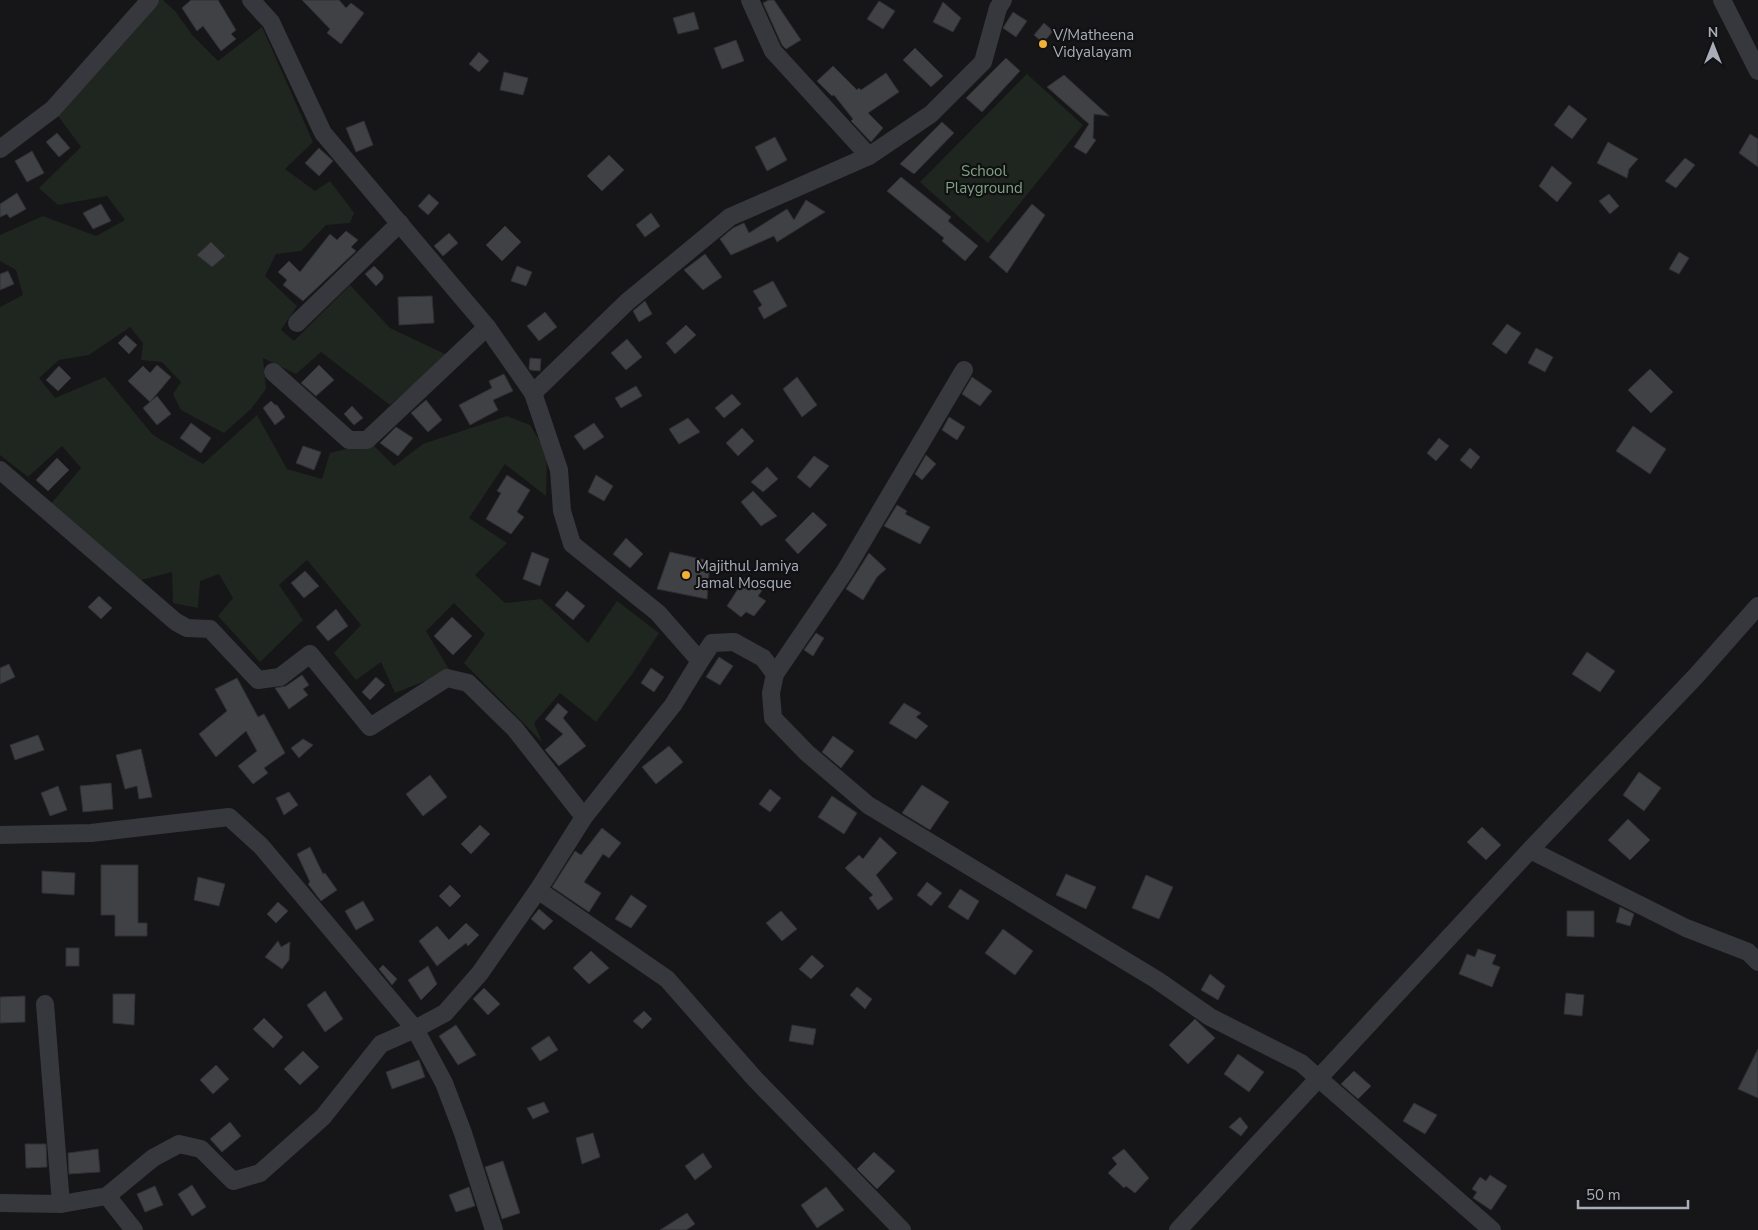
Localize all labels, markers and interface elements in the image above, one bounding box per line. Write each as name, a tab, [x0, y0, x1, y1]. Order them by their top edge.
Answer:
north arrow	[1688, 20, 1738, 70]
text: N	[1708, 23, 1718, 42]
place label: V/Matheena Vidyalayam	[1052, 25, 1134, 62]
marker: V/Matheena Vidyalayam	[1037, 38, 1049, 50]
park label: School Playground	[945, 161, 1023, 198]
place label: Majithul Jamiya Jamal Mosque	[695, 556, 799, 593]
marker: Majithul Jamiya Jamal Mosque	[680, 569, 692, 581]
scale bar	[1578, 1178, 1688, 1210]
text: 50 m	[1586, 1185, 1621, 1205]

